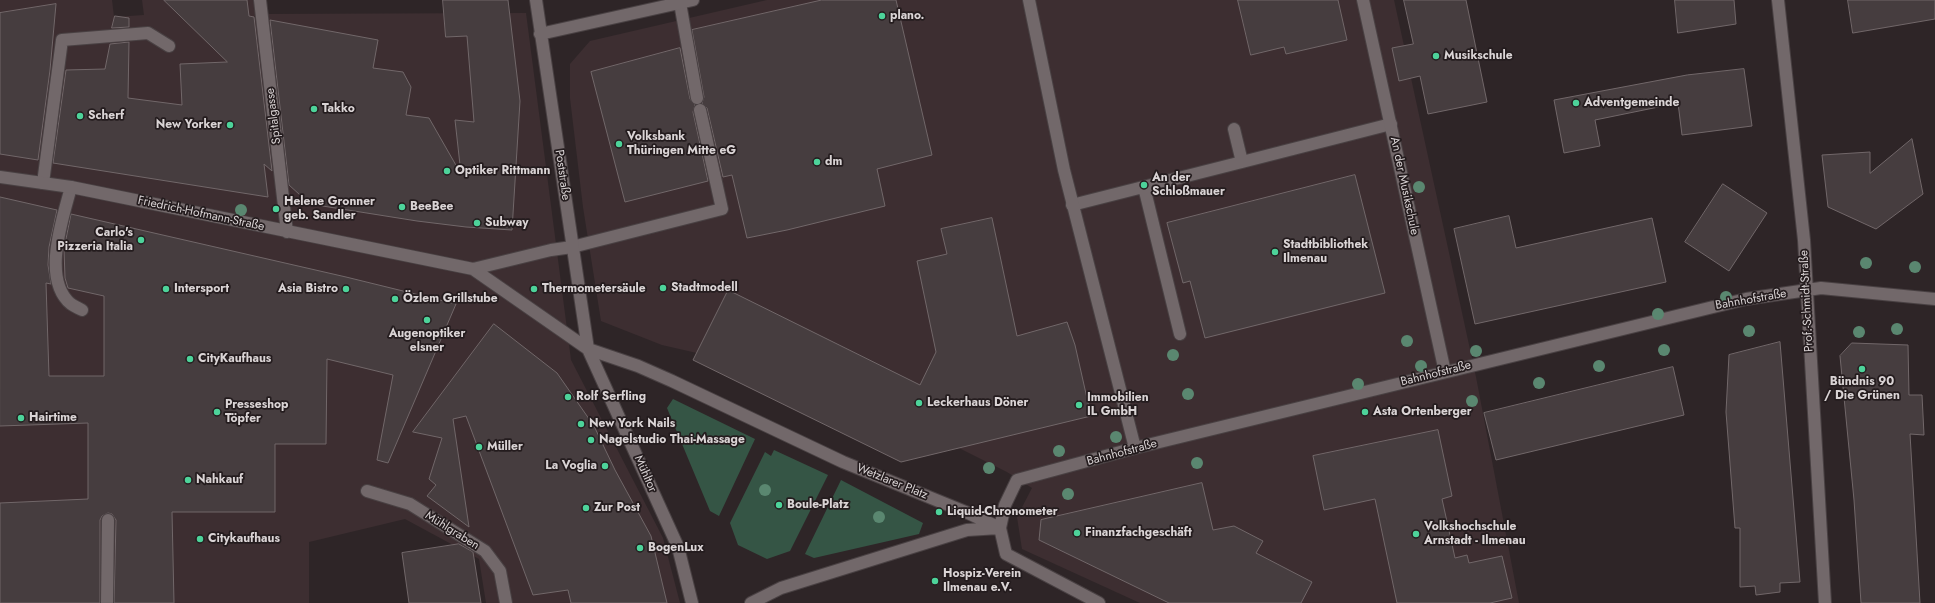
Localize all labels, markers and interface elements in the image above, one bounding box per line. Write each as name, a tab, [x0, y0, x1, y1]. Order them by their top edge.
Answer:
place label: plano.	[890, 9, 924, 23]
marker: plano.	[877, 11, 887, 21]
place label: Musikschule	[1444, 49, 1513, 63]
marker: Musikschule	[1431, 51, 1441, 61]
street label: Spitalgasse	[263, 87, 285, 145]
place label: Adventgemeinde	[1584, 96, 1679, 110]
marker: Adventgemeinde	[1571, 98, 1581, 108]
place label: Takko	[322, 102, 355, 116]
marker: Takko	[309, 104, 319, 114]
place label: Scherf	[88, 109, 124, 123]
marker: Scherf	[75, 111, 85, 121]
place label: New Yorker	[156, 118, 222, 132]
marker: New Yorker	[225, 120, 235, 130]
place label: Volksbank Thüringen Mitte eG	[627, 130, 736, 158]
street label: An der Musikschule	[1387, 136, 1421, 236]
marker: Volksbank Thüringen Mitte eG	[614, 139, 624, 149]
street label: Poststraße	[551, 149, 573, 201]
place label: dm	[825, 155, 842, 169]
marker: dm	[812, 157, 822, 167]
place label: Optiker Rittmann	[455, 164, 550, 178]
marker: Optiker Rittmann	[442, 166, 452, 176]
place label: An der Schloßmauer	[1152, 171, 1225, 199]
marker: An der Schloßmauer	[1139, 180, 1149, 190]
street label: Friedrich-Hofmann-Straße	[136, 194, 266, 234]
place label: Helene Gronner geb. Sandler	[284, 195, 375, 223]
place label: BeeBee	[410, 200, 453, 214]
marker: BeeBee	[397, 202, 407, 212]
marker: Helene Gronner geb. Sandler	[271, 204, 281, 214]
place label: Subway	[485, 216, 528, 230]
marker: Subway	[472, 218, 482, 228]
place label: Carlo's Pizzeria Italia	[57, 226, 133, 254]
marker: Carlo's Pizzeria Italia	[136, 235, 146, 245]
place label: Stadtbibliothek Ilmenau	[1283, 238, 1368, 266]
marker: Stadtbibliothek Ilmenau	[1270, 247, 1280, 257]
street label: Prof.-Schmidt-Straße	[1797, 250, 1817, 352]
place label: Stadtmodell	[671, 281, 738, 295]
place label: Intersport	[174, 282, 229, 296]
place label: Asia Bistro	[278, 282, 338, 296]
place label: Thermometersäule	[542, 282, 646, 296]
marker: Stadtmodell	[658, 283, 668, 293]
marker: Intersport	[161, 284, 171, 294]
marker: Asia Bistro	[341, 284, 351, 294]
marker: Thermometersäule	[529, 284, 539, 294]
street label: Bahnhofstraße	[1714, 287, 1788, 313]
place label: Özlem Grillstube	[403, 292, 498, 306]
marker: Özlem Grillstube	[390, 294, 400, 304]
marker: Augenoptiker elsner	[422, 315, 432, 325]
place label: Augenoptiker elsner	[389, 327, 465, 355]
place label: CityKaufhaus	[198, 352, 271, 366]
marker: CityKaufhaus	[185, 354, 195, 364]
street label: Bahnhofstraße	[1399, 358, 1473, 390]
marker: Bündnis 90 / Die Grünen	[1857, 364, 1867, 374]
place label: Bündnis 90 / Die Grünen	[1824, 375, 1900, 403]
place label: Rolf Serfling	[576, 390, 646, 404]
place label: Immobilien IL GmbH	[1087, 391, 1149, 419]
marker: Rolf Serfling	[563, 392, 573, 402]
place label: Leckerhaus Döner	[927, 396, 1029, 410]
place label: Presseshop Töpfer	[225, 398, 288, 426]
marker: Leckerhaus Döner	[914, 398, 924, 408]
marker: Immobilien IL GmbH	[1074, 400, 1084, 410]
place label: Asta Ortenberger	[1373, 405, 1472, 419]
marker: Presseshop Töpfer	[212, 407, 222, 417]
marker: Asta Ortenberger	[1360, 407, 1370, 417]
place label: Hairtime	[29, 411, 77, 425]
marker: Hairtime	[16, 413, 26, 423]
place label: New York Nails	[589, 417, 675, 431]
marker: New York Nails	[576, 419, 586, 429]
place label: Nagelstudio Thai-Massage	[599, 433, 745, 447]
marker: Nagelstudio Thai-Massage	[586, 435, 596, 445]
street label: Bahnhofstraße	[1085, 437, 1159, 469]
place label: Müller	[487, 440, 523, 454]
marker: Müller	[474, 442, 484, 452]
street label: Mühltor	[631, 453, 659, 495]
place label: La Voglia	[545, 459, 597, 473]
marker: La Voglia	[600, 461, 610, 471]
street label: Wetzlarer Platz	[854, 461, 930, 503]
place label: Nahkauf	[196, 473, 243, 487]
marker: Nahkauf	[183, 475, 193, 485]
place label: Boule-Platz	[787, 498, 849, 512]
marker: Boule-Platz	[774, 500, 784, 510]
place label: Zur Post	[594, 501, 640, 515]
marker: Zur Post	[581, 503, 591, 513]
place label: Liquid-Chronometer	[947, 505, 1058, 519]
marker: Liquid-Chronometer	[934, 507, 944, 517]
street label: Mühlgraben	[422, 509, 482, 553]
place label: Volkshochschule Arnstadt - Ilmenau	[1424, 520, 1526, 548]
place label: Finanzfachgeschäft	[1085, 526, 1192, 540]
marker: Finanzfachgeschäft	[1072, 528, 1082, 538]
marker: Volkshochschule Arnstadt - Ilmenau	[1411, 529, 1421, 539]
place label: Citykaufhaus	[208, 532, 280, 546]
marker: Citykaufhaus	[195, 534, 205, 544]
place label: BogenLux	[648, 541, 704, 555]
marker: BogenLux	[635, 543, 645, 553]
place label: Hospiz-Verein Ilmenau e.V.	[943, 567, 1021, 595]
marker: Hospiz-Verein Ilmenau e.V.	[930, 576, 940, 586]

